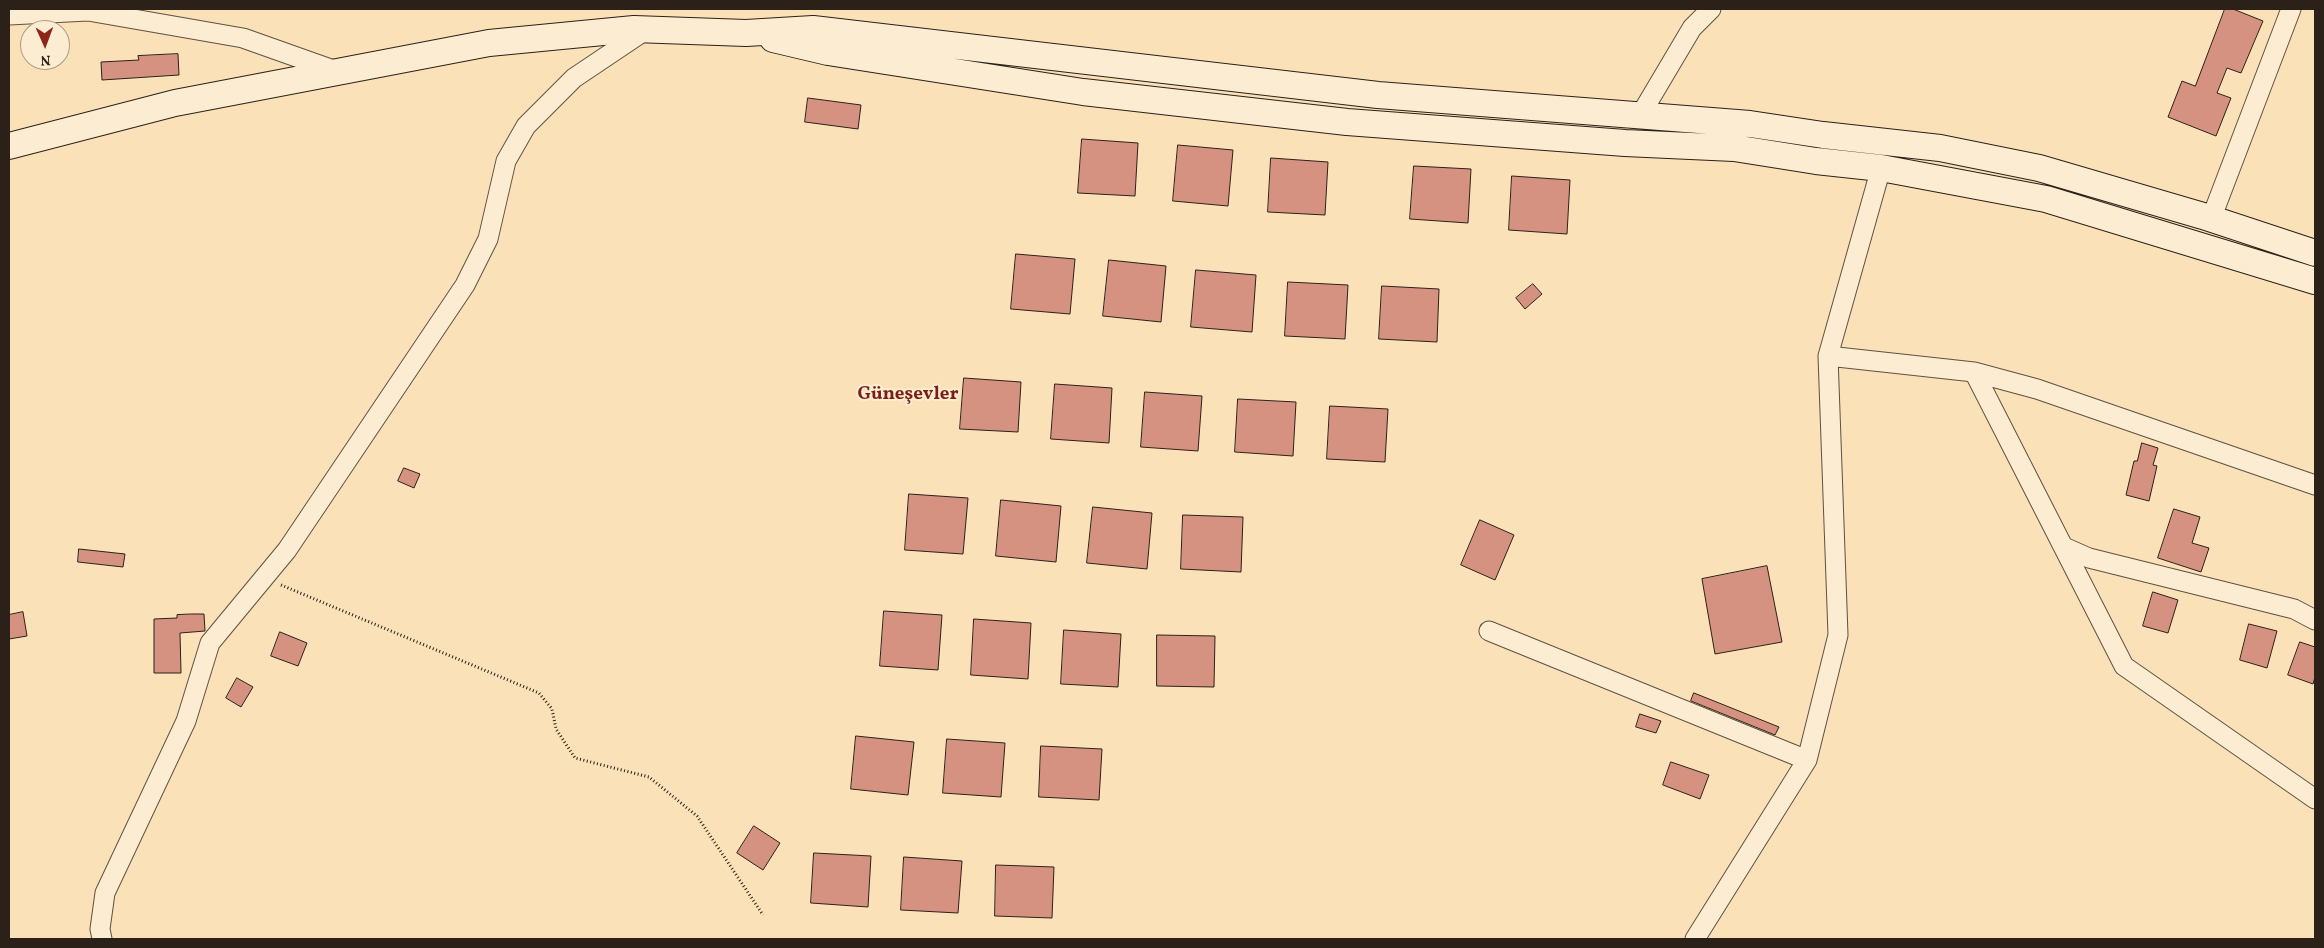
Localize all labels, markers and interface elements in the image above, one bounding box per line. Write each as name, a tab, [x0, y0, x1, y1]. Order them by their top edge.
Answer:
north arrow	[20, 20, 70, 70]
text: N	[40, 50, 51, 69]
district label: Güneşevler	[857, 385, 959, 407]

